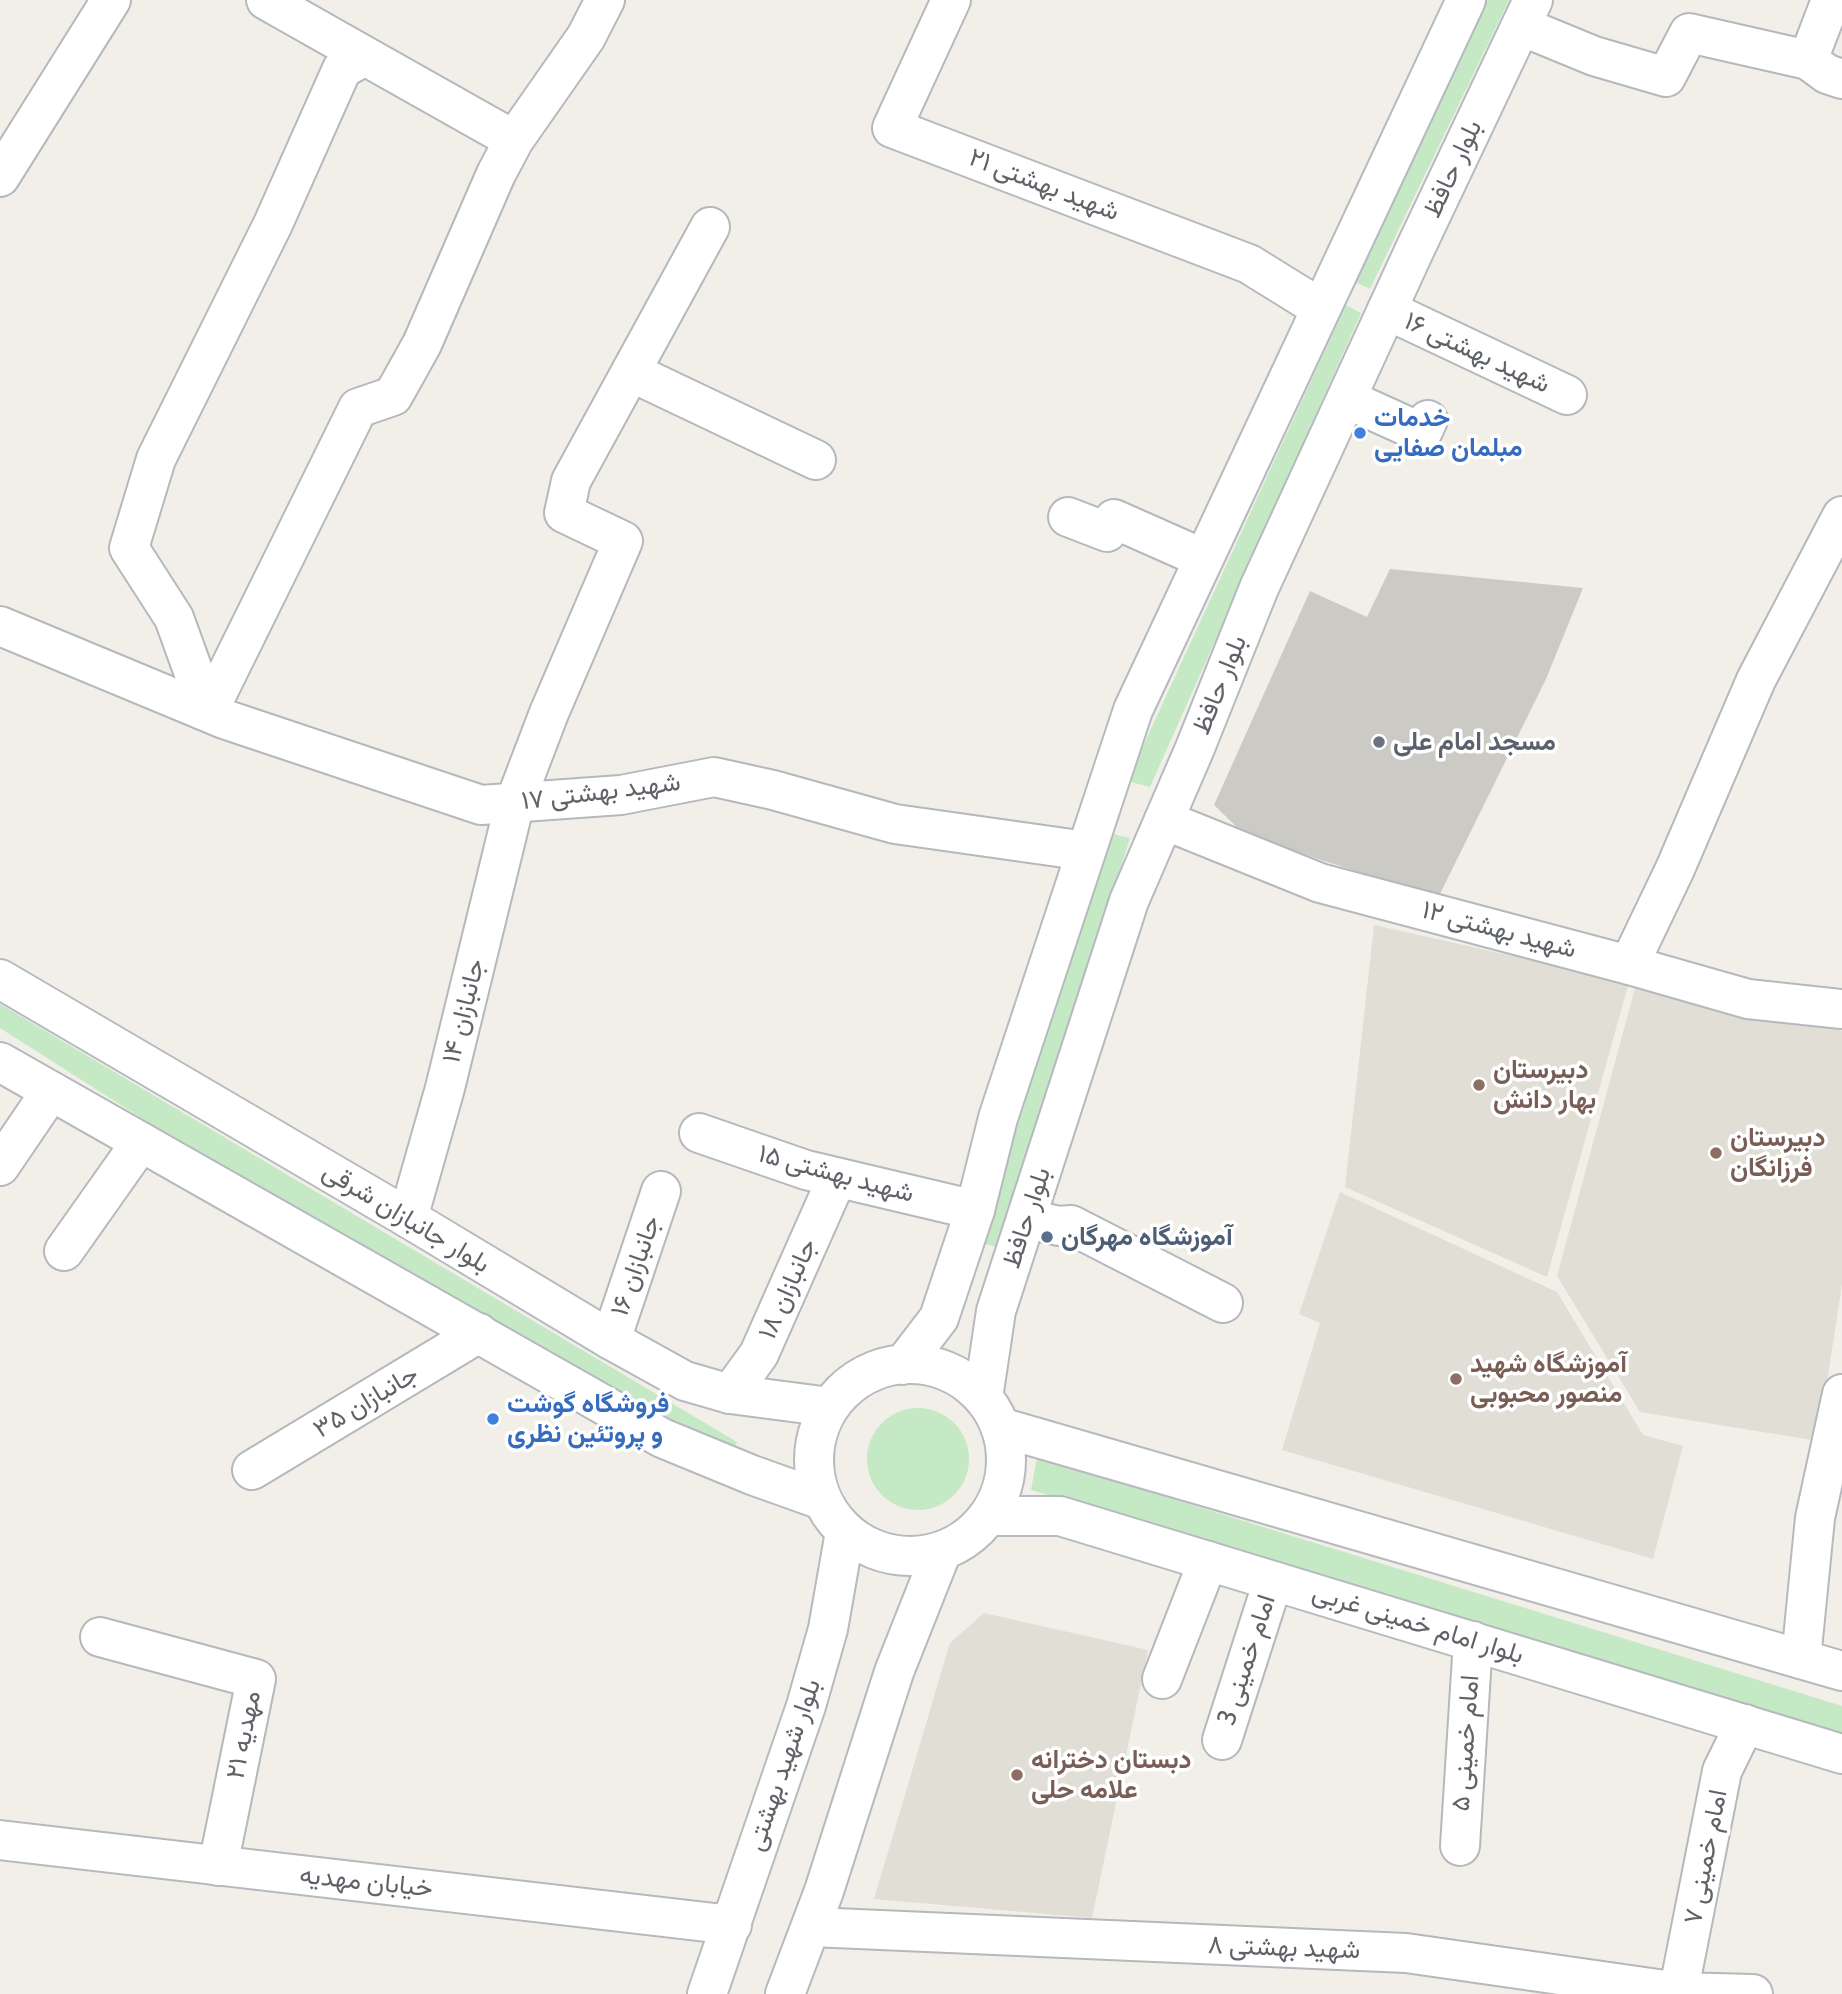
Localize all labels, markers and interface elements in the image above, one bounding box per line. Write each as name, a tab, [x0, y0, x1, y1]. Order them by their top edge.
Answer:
street label: بلوار حافظ	[1417, 115, 1489, 223]
street label: شهید بهشتی ۲۱	[965, 142, 1123, 228]
street label: شهید بهشتی ۱۶	[1399, 306, 1555, 400]
place label: خدمات مبلمان صفایی	[1374, 402, 1523, 464]
marker: خدمات مبلمان صفایی	[1352, 425, 1368, 441]
street label: بلوار حافظ	[1186, 631, 1254, 739]
place label: مسجد امام علی	[1393, 726, 1556, 758]
marker: مسجد امام علی	[1371, 734, 1387, 750]
street label: شهید بهشتی ۱۷	[520, 767, 682, 817]
street label: شهید بهشتی ۱۲	[1419, 894, 1579, 966]
street label: جانبازان ۱۴	[436, 956, 492, 1066]
place label: دبیرستان بهار دانش	[1493, 1054, 1596, 1116]
marker: دبیرستان بهار دانش	[1471, 1077, 1487, 1093]
place label: دبیرستان فرزانگان	[1730, 1122, 1825, 1184]
street label: شهید بهشتی ۱۵	[755, 1138, 917, 1210]
marker: دبیرستان فرزانگان	[1708, 1145, 1724, 1161]
street label: بلوار جانبازان شرقی	[317, 1156, 495, 1280]
street label: بلوار حافظ	[996, 1164, 1058, 1272]
street label: جانبازان ۱۶	[604, 1212, 668, 1320]
place label: آموزشگاه مهرگان	[1061, 1221, 1233, 1253]
marker: آموزشگاه مهرگان	[1039, 1229, 1055, 1245]
street label: جانبازان ۱۸	[752, 1234, 824, 1344]
place label: آموزشگاه شهید منصور محبوبی	[1470, 1348, 1627, 1410]
street label: جانبازان ۳۵	[308, 1359, 424, 1445]
marker: آموزشگاه شهید منصور محبوبی	[1448, 1371, 1464, 1387]
place label: فروشگاه گوشت و پروتئین نظری	[507, 1388, 670, 1450]
marker: فروشگاه گوشت و پروتئین نظری	[485, 1411, 501, 1427]
street label: بلوار امام خمینی غربی	[1309, 1577, 1527, 1671]
street label: امام خمینی 3	[1211, 1591, 1283, 1729]
street label: امام خمینی ۵	[1446, 1674, 1486, 1812]
street label: بلوار شهید بهشتی	[740, 1675, 828, 1855]
street label: مهدیه ۲۱	[220, 1688, 268, 1782]
place label: دبستان دخترانه علامه حلی	[1031, 1744, 1192, 1806]
marker: دبستان دخترانه علامه حلی	[1009, 1767, 1025, 1783]
street label: امام خمینی ۷	[1678, 1787, 1734, 1927]
street label: خیابان مهدیه	[298, 1859, 434, 1905]
street label: شهید بهشتی ۸	[1207, 1930, 1361, 1966]

